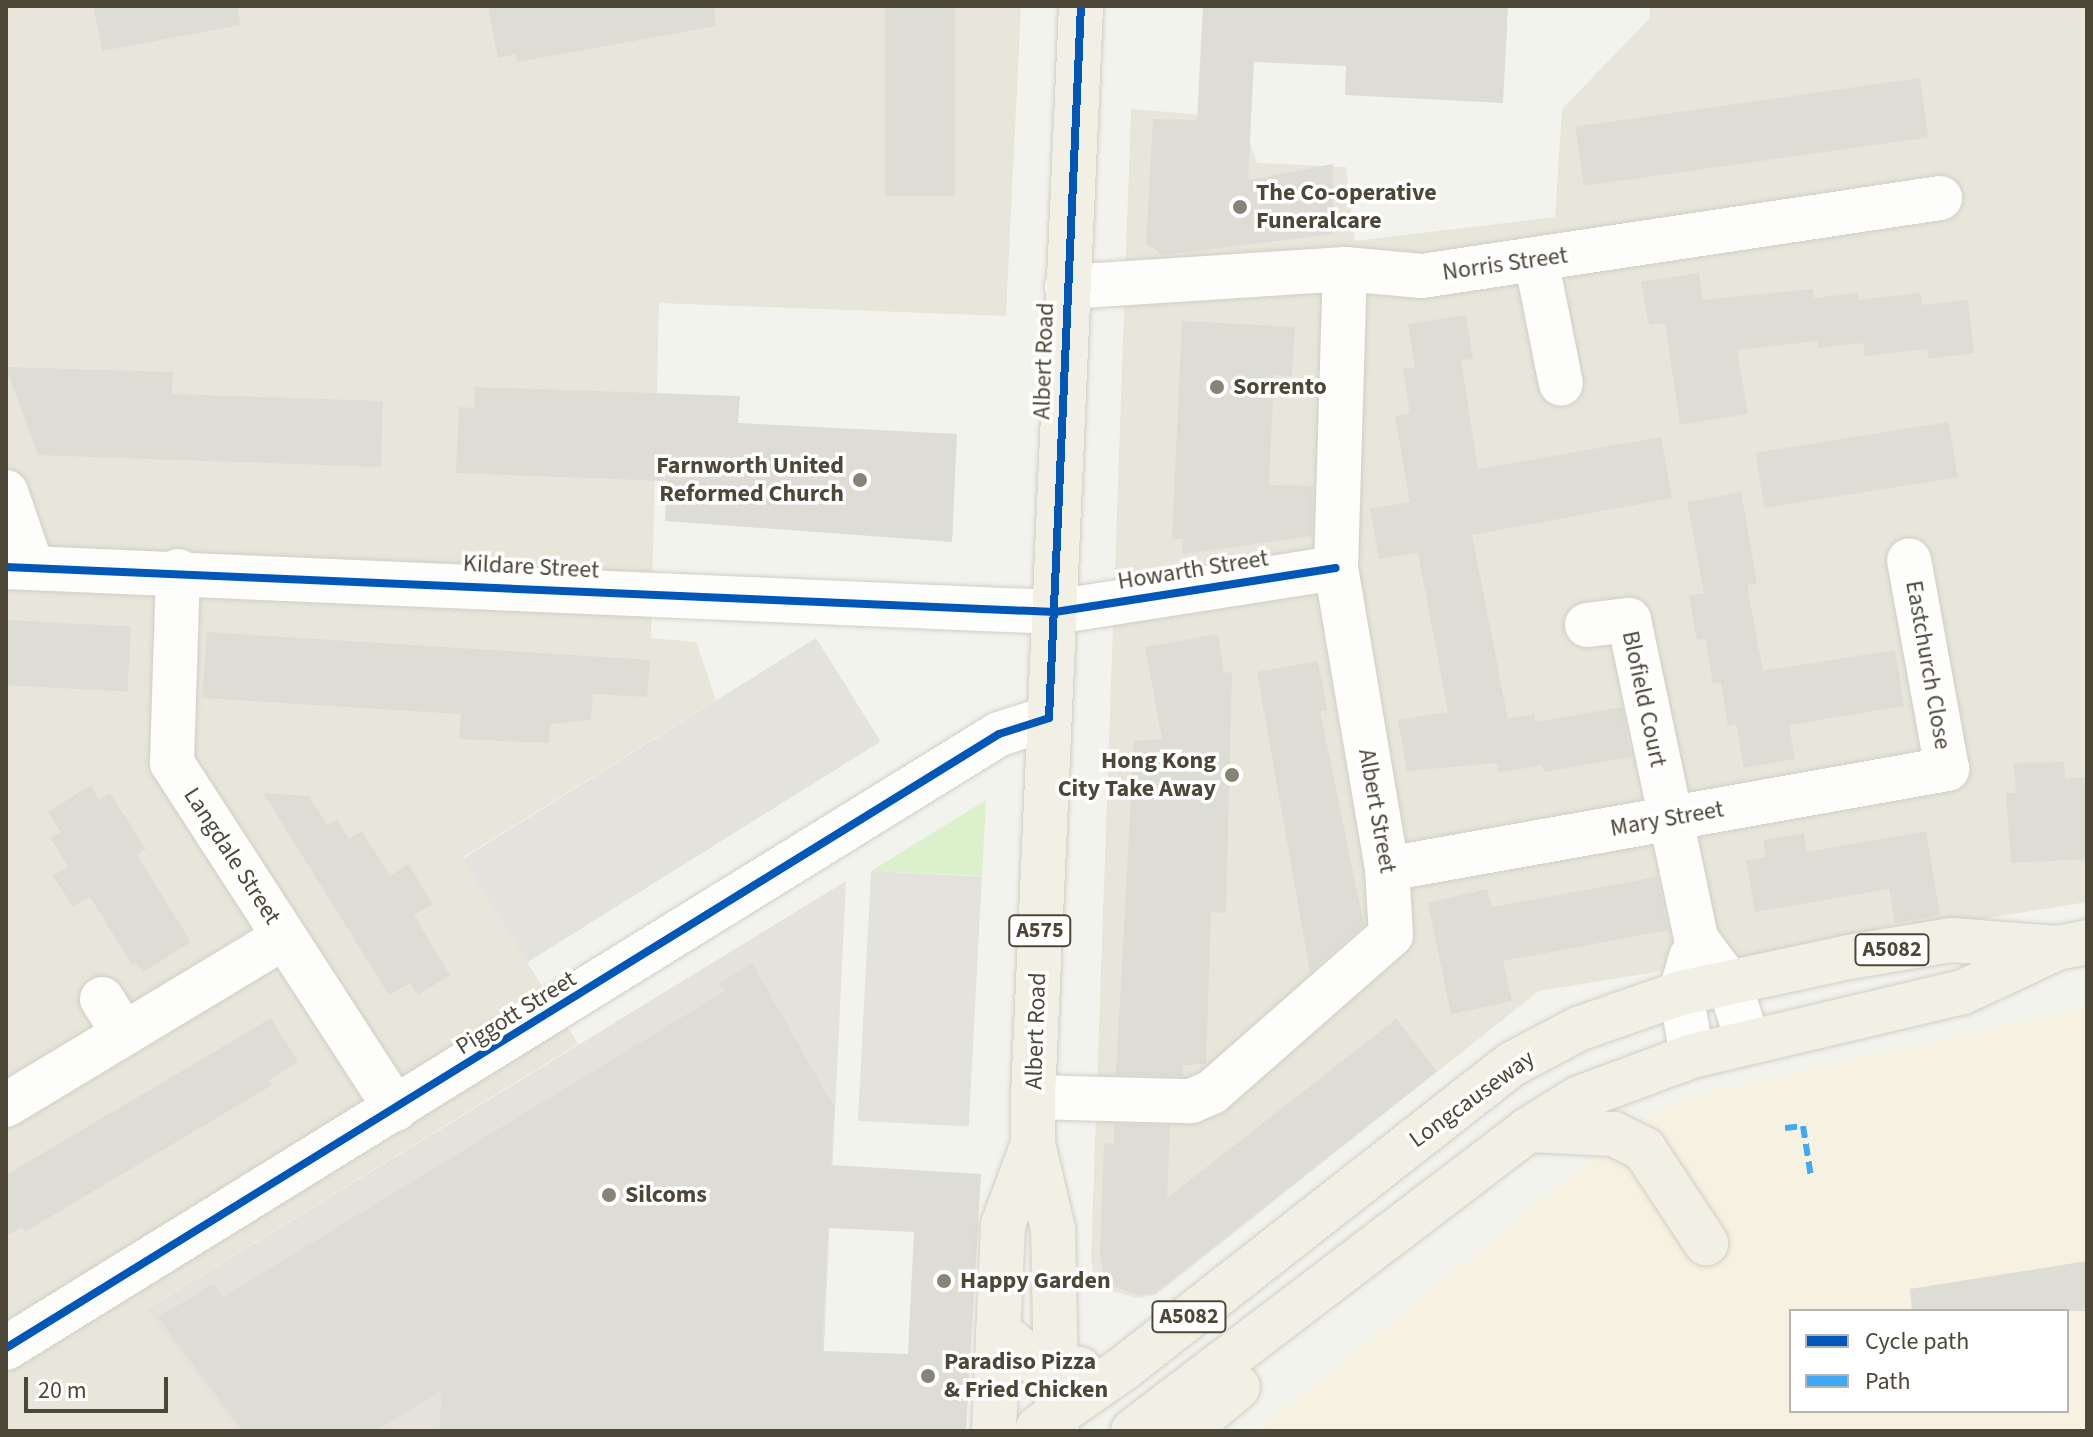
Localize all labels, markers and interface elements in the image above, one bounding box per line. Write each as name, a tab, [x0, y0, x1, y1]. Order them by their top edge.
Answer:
place label: The Co-operative Funeralcare	[1256, 179, 1437, 235]
marker: The Co-operative Funeralcare	[1231, 198, 1249, 216]
street label: Norris Street	[1441, 241, 1569, 287]
street label: Albert Road	[1028, 302, 1060, 420]
place label: Sorrento	[1233, 373, 1327, 401]
marker: Sorrento	[1208, 378, 1226, 396]
place label: Farnworth United Reformed Church	[656, 452, 844, 508]
marker: Farnworth United Reformed Church	[851, 471, 869, 489]
street label: Howarth Street	[1116, 544, 1270, 596]
street label: Kildare Street	[462, 549, 600, 585]
street label: Eastchurch Close	[1899, 578, 1957, 752]
street label: Blofield Court	[1616, 628, 1672, 770]
place label: Hong Kong City Take Away	[1058, 747, 1216, 803]
street label: Albert Street	[1352, 747, 1402, 875]
marker: Hong Kong City Take Away	[1223, 766, 1241, 784]
street label: Langdale Street	[177, 782, 287, 930]
street label: Mary Street	[1608, 795, 1726, 843]
road number: A575	[1008, 913, 1072, 949]
road number: A5082	[1854, 932, 1930, 968]
street label: Piggott Street	[450, 965, 582, 1061]
street label: Albert Road	[1020, 972, 1052, 1090]
street label: Longcauseway	[1404, 1044, 1540, 1154]
place label: Silcoms	[625, 1181, 707, 1209]
marker: Silcoms	[600, 1186, 618, 1204]
place label: Happy Garden	[960, 1267, 1111, 1295]
marker: Happy Garden	[935, 1272, 953, 1290]
road number: A5082	[1151, 1299, 1227, 1335]
legend	[1789, 1309, 2069, 1413]
text: Cycle path	[1865, 1324, 1969, 1359]
place label: Paradiso Pizza & Fried Chicken	[944, 1348, 1108, 1404]
scale bar	[28, 1361, 172, 1411]
text: Path	[1865, 1364, 1911, 1399]
marker: Paradiso Pizza & Fried Chicken	[919, 1367, 937, 1385]
text: 20 m	[38, 1373, 87, 1408]

